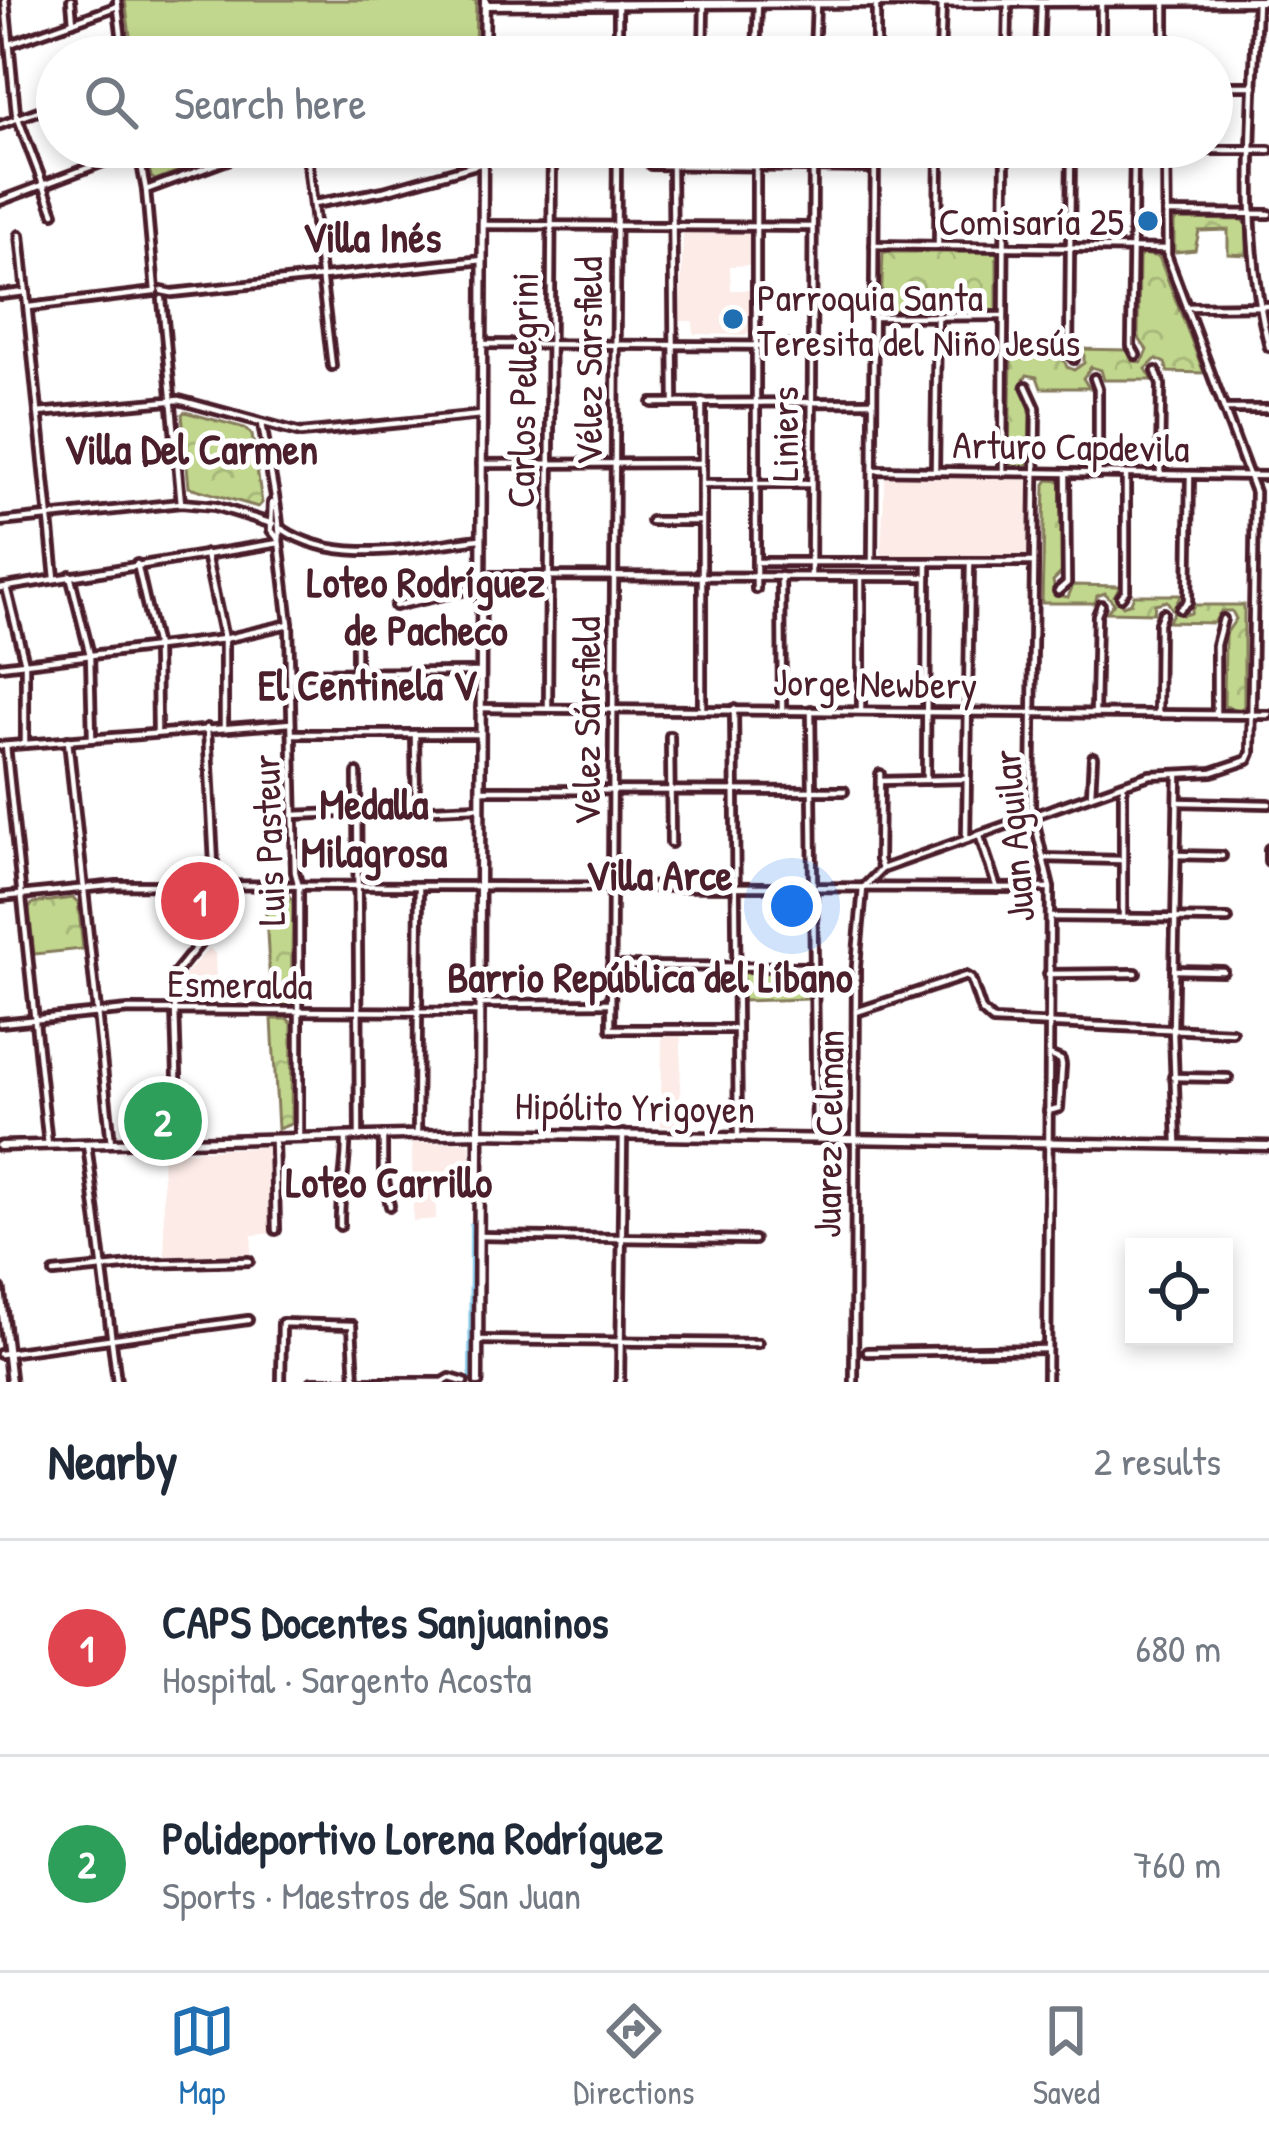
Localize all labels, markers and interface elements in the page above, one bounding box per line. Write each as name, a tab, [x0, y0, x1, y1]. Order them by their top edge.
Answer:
search box	[36, 36, 1233, 168]
icon: search	[78, 69, 144, 135]
text: Search here	[174, 72, 366, 133]
place label: Comisaría 25	[939, 194, 1124, 247]
district label: Villa Inés	[303, 208, 441, 265]
marker: Comisaría 25	[1135, 208, 1161, 234]
street label: Vélez Sarsfield	[561, 257, 614, 465]
place label: Parroquia Santa Teresita del Niño Jesús	[757, 270, 1080, 368]
street label: Carlos Pellegrini	[493, 272, 550, 508]
marker: Parroquia Santa Teresita del Niño Jesús	[720, 306, 746, 332]
street label: Liniers	[757, 386, 810, 482]
street label: Arturo Capdevila	[952, 417, 1190, 474]
district label: Villa Del Carmen	[64, 420, 318, 477]
district label: Loteo Rodríguez de Pacheco	[307, 553, 545, 658]
street label: Velez Sársfield	[559, 617, 612, 825]
street label: Jorge Newbery	[772, 654, 978, 711]
district label: El Centinela V	[258, 656, 478, 713]
street label: Juan Aguilar	[979, 747, 1046, 925]
street label: Luis Pasteur	[238, 753, 297, 927]
district label: Medalla Milagrosa	[301, 775, 448, 881]
district label: Villa Arce	[586, 846, 733, 903]
pin: 1	[161, 856, 239, 946]
your location	[762, 876, 822, 936]
district label: Barrio República del Líbano	[447, 948, 853, 1006]
street label: Esmeralda	[167, 956, 313, 1011]
street label: Juarez Celman	[799, 1029, 856, 1239]
pin: 2	[124, 1076, 202, 1166]
street label: Hipólito Yrigoyen	[514, 1078, 756, 1135]
district label: Loteo Carrillo	[286, 1153, 492, 1210]
map controls	[1125, 1238, 1233, 1346]
button: locate	[1125, 1238, 1233, 1346]
text: Nearby	[48, 1426, 178, 1495]
text: 2 results	[1094, 1434, 1221, 1487]
text: CAPS Docentes Sanjuaninos	[162, 1591, 609, 1652]
text: 1	[80, 1621, 94, 1674]
text: 680 m	[1136, 1621, 1221, 1674]
text: Hospital · Sargento Acosta	[162, 1652, 532, 1705]
text: Polideportivo Lorena Rodríguez	[162, 1807, 663, 1868]
text: 2	[78, 1837, 96, 1890]
text: 760 m	[1133, 1837, 1221, 1890]
text: Sports · Maestros de San Juan	[162, 1868, 581, 1921]
tab: Map	[169, 1998, 235, 2114]
tab: Directions	[573, 1998, 695, 2114]
tab: Saved	[1033, 1998, 1100, 2114]

